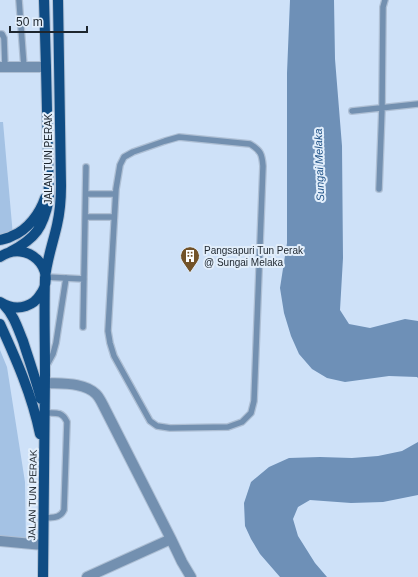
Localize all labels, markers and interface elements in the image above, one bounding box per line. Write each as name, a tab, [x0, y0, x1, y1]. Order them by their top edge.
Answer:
scale bar	[10, 8, 87, 34]
text: 50 m	[16, 15, 43, 29]
street label: JALAN TUN PERAK	[43, 113, 54, 204]
water label: Sungai Melaka	[312, 128, 326, 202]
building icon: Pangsapuri Tun Perak @ Sungai Melaka	[179, 245, 201, 273]
place label: Pangsapuri Tun Perak @ Sungai Melaka	[204, 245, 304, 268]
street label: JALAN TUN PERAK	[26, 449, 39, 541]

